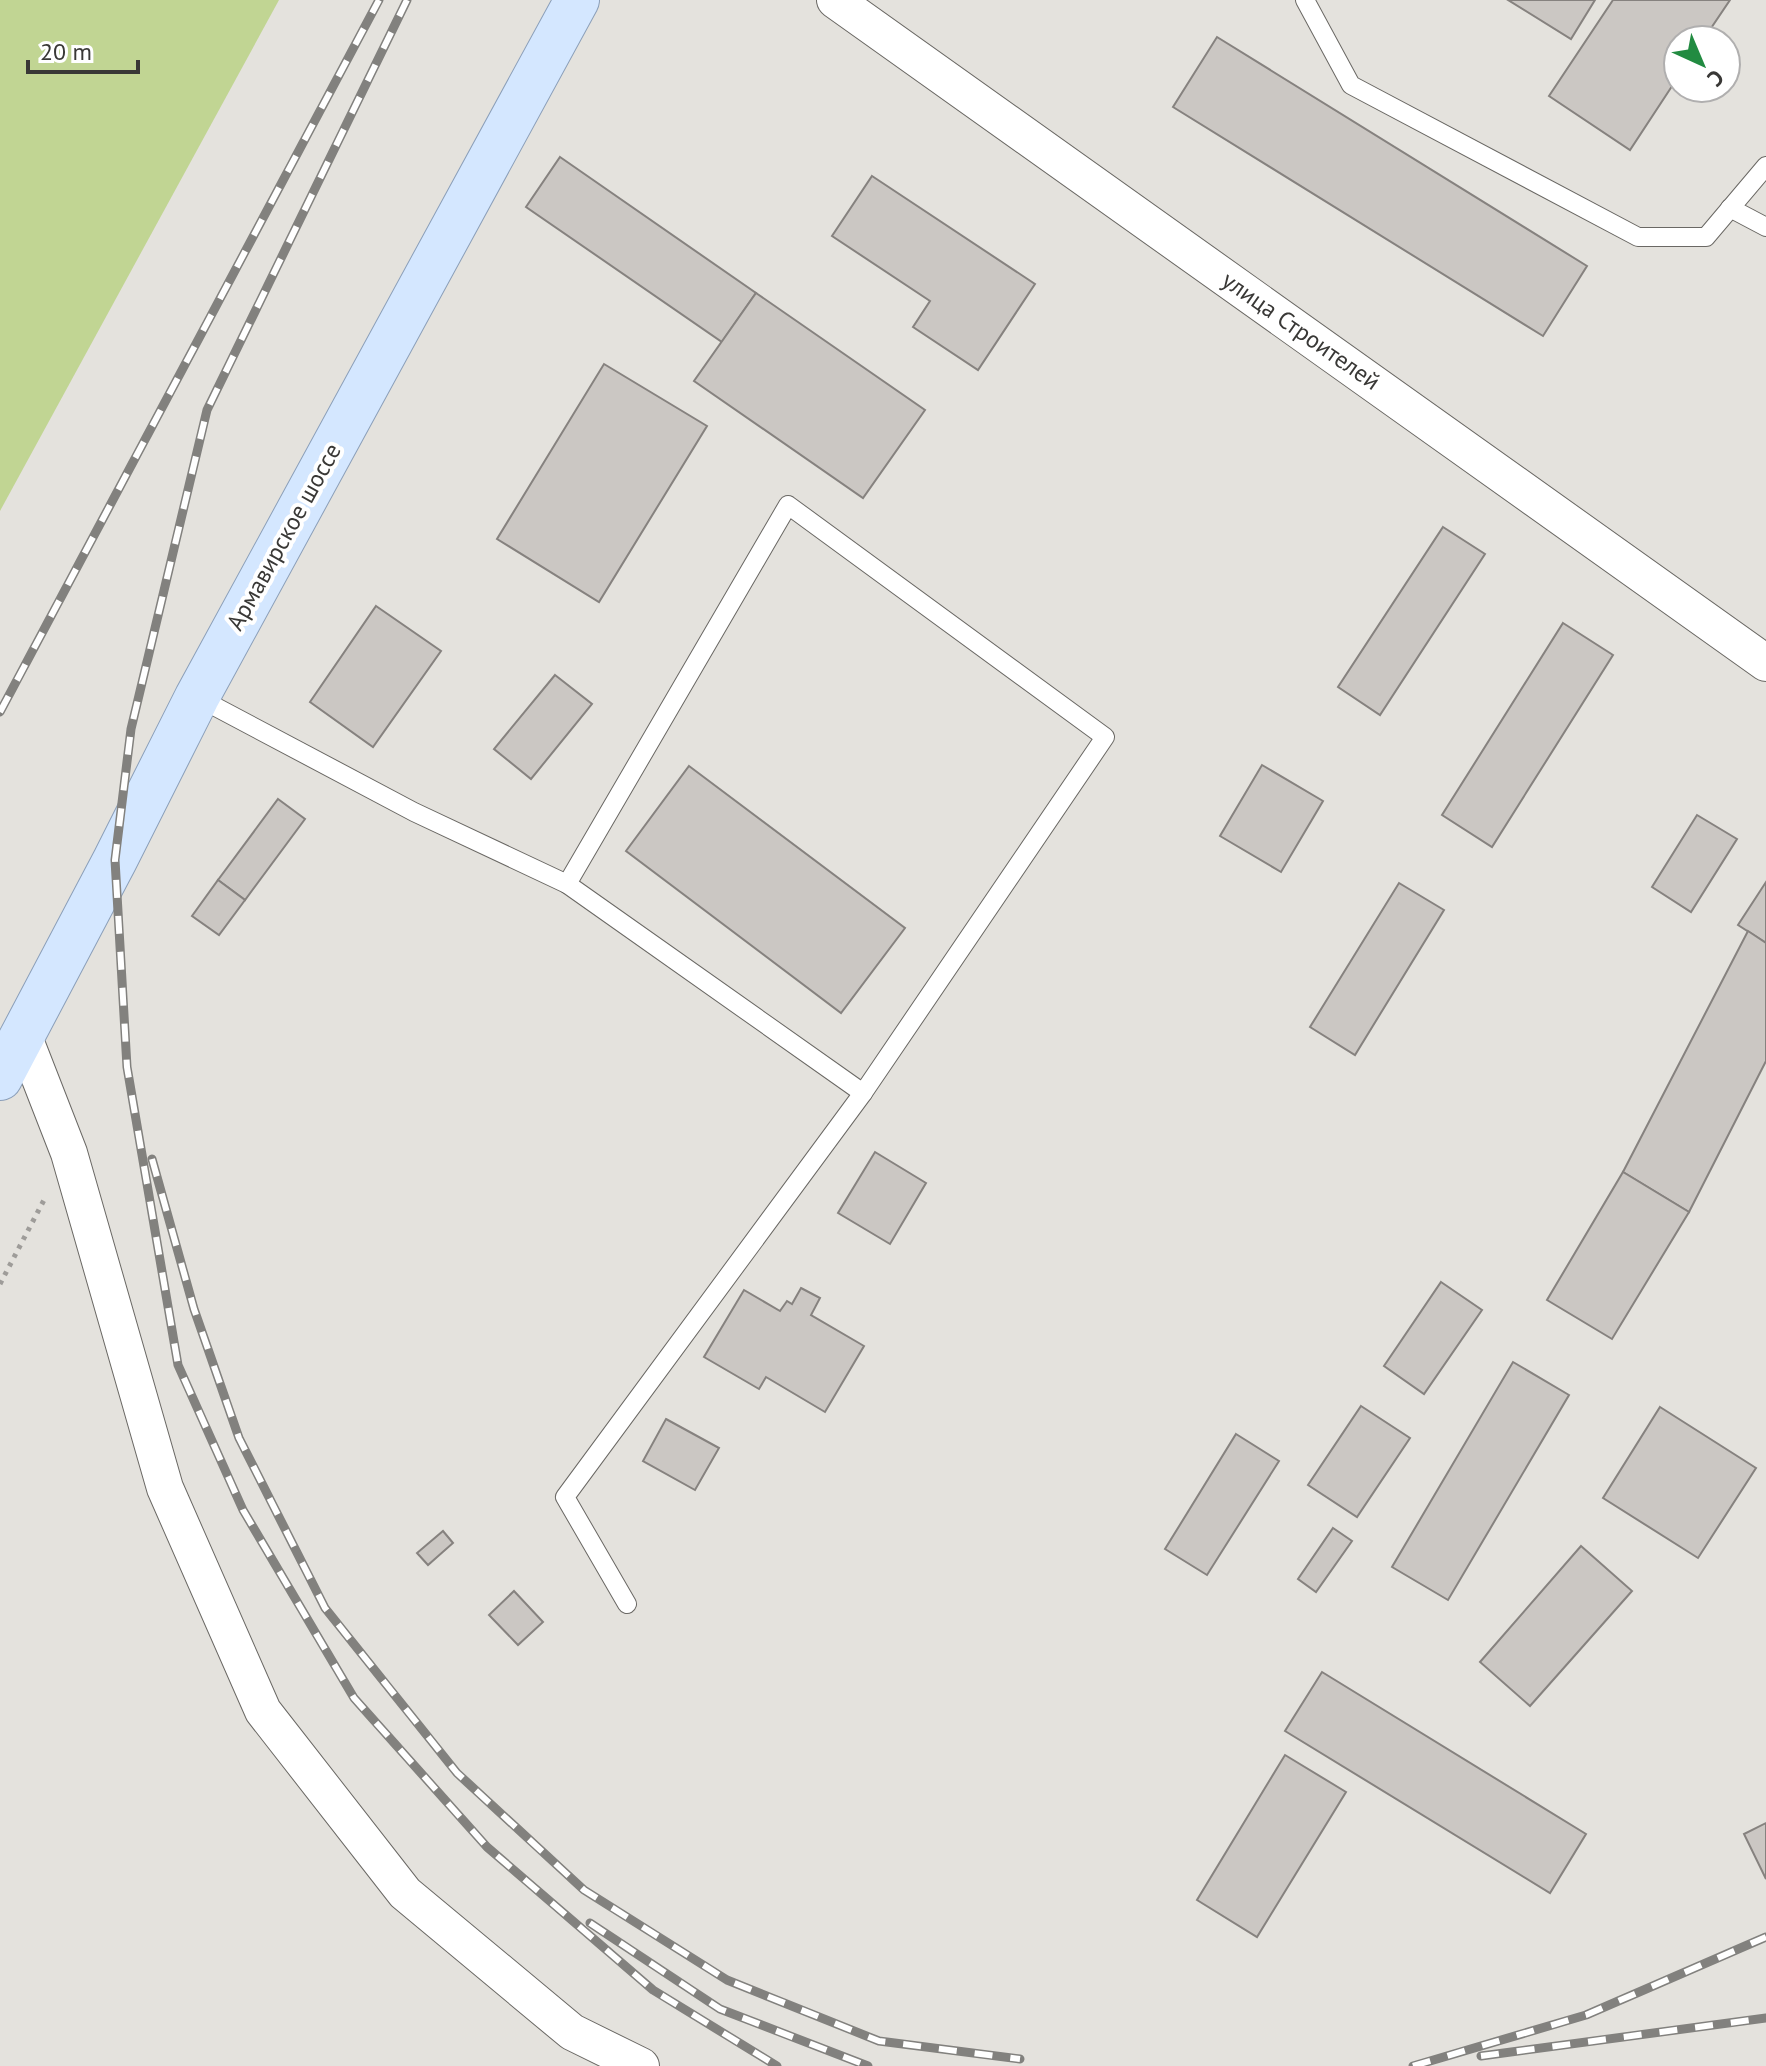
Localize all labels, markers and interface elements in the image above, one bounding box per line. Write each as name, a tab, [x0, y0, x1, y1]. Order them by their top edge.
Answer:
scale bar	[28, 24, 138, 74]
north arrow	[1662, 24, 1742, 104]
text: 20 m	[40, 36, 92, 67]
text: С	[1702, 64, 1730, 93]
street label: улица Строителей	[1216, 264, 1387, 397]
street label: Армавирское шоссе	[219, 438, 348, 636]

